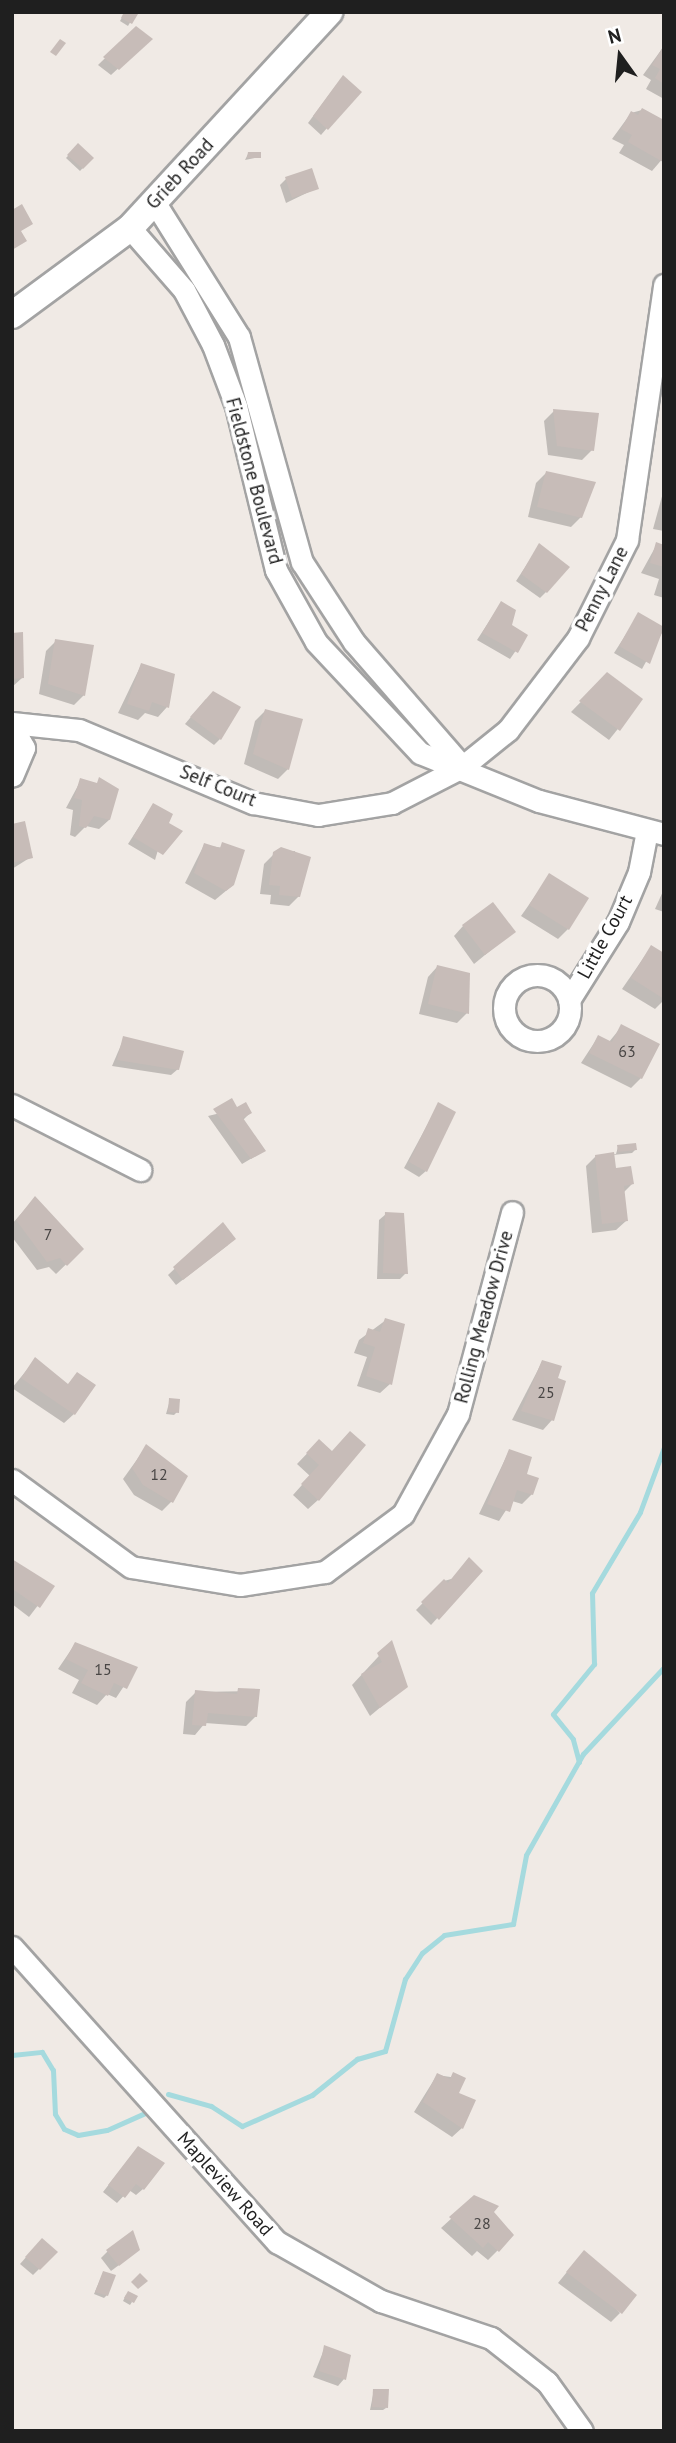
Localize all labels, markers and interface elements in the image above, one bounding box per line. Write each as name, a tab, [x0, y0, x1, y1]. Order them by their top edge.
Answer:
north arrow	[585, 21, 655, 91]
text: N	[605, 23, 624, 49]
street label: Grieb Road	[142, 134, 218, 214]
street label: Fieldstone Boulevard	[221, 395, 287, 567]
street label: Penny Lane	[571, 542, 633, 636]
street label: Self Court	[176, 760, 260, 812]
street label: Little Court	[573, 891, 637, 983]
house number: 63	[618, 1041, 636, 1061]
house number: 7	[44, 1224, 52, 1244]
street label: Rolling Meadow Drive	[450, 1228, 518, 1406]
house number: 25	[537, 1382, 555, 1402]
house number: 12	[150, 1464, 168, 1484]
house number: 15	[94, 1659, 112, 1679]
street label: Mapleview Road	[172, 2127, 278, 2241]
house number: 28	[473, 2213, 491, 2233]

